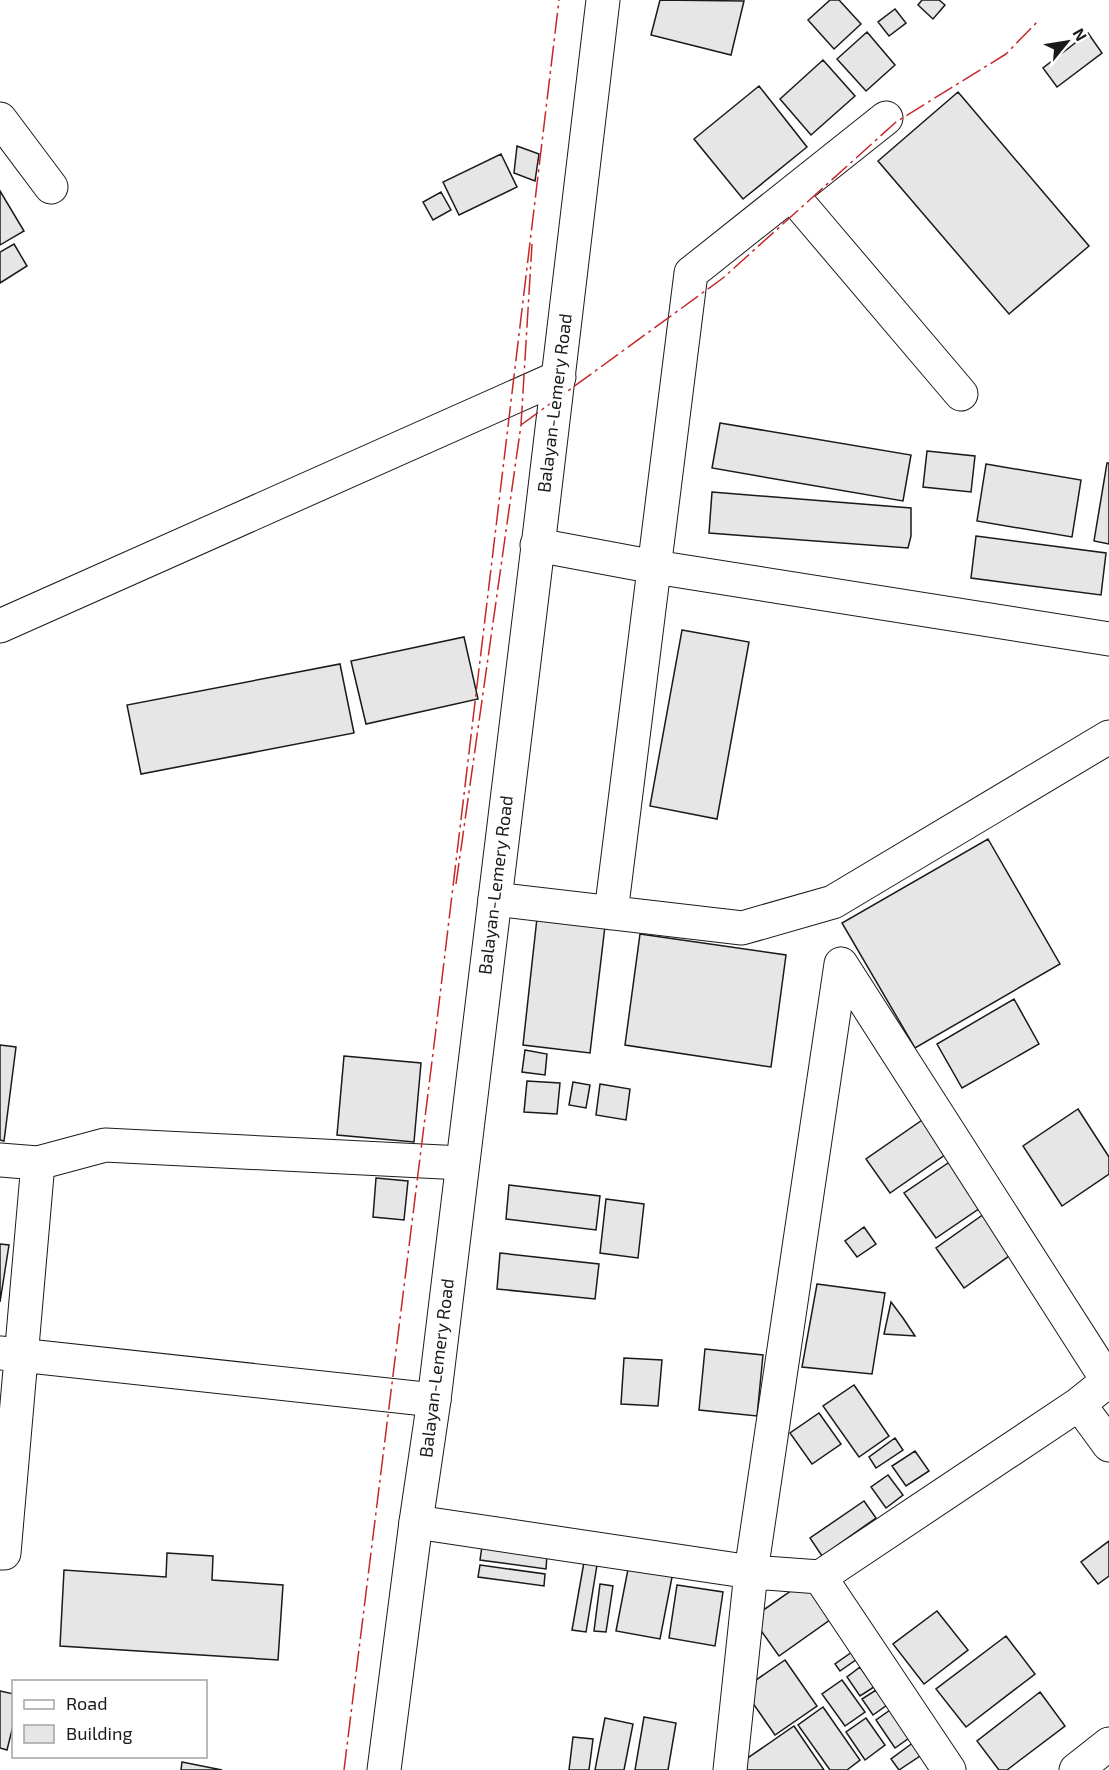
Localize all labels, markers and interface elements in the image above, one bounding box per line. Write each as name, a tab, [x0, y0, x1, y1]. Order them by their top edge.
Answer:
north arrow	[1037, 12, 1097, 72]
text: N	[1069, 24, 1092, 44]
street label: Balayan-Lemery Road	[532, 312, 576, 494]
street label: Balayan-Lemery Road	[473, 794, 517, 976]
street label: Balayan-Lemery Road	[414, 1277, 458, 1459]
legend	[12, 1680, 207, 1758]
text: Road	[66, 1692, 107, 1714]
text: Building	[66, 1722, 133, 1744]

